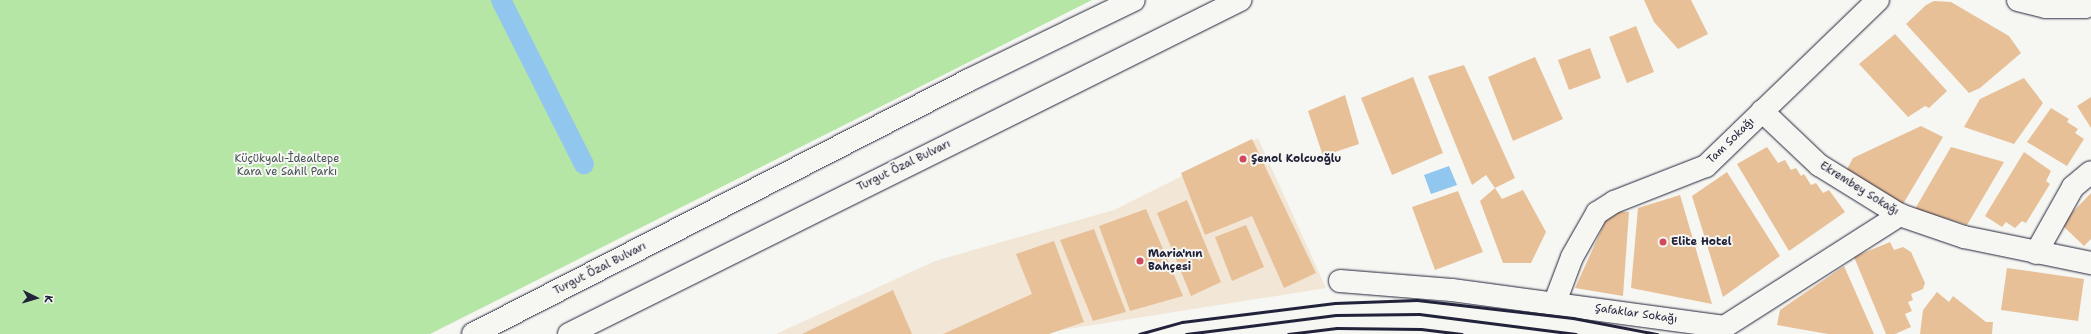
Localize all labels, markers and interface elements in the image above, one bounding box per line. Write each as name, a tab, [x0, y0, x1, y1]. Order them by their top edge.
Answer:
street label: Tam Sokağı	[1705, 115, 1757, 167]
street label: Turgut Özal Bulvarı	[855, 138, 953, 194]
place label: Şenol Kolcuoğlu	[1251, 152, 1341, 166]
park label: Küçükyalı-İdealtepe Kara ve Sahil Parkı	[235, 153, 339, 179]
marker: Şenol Kolcuoğlu	[1238, 154, 1248, 164]
street label: Ekrembey Sokağı	[1817, 159, 1901, 219]
place label: Elite Hotel	[1671, 235, 1732, 249]
marker: Elite Hotel	[1658, 237, 1668, 247]
street label: Turgut Özal Bulvarı	[551, 240, 649, 298]
place label: Maria'nın Bahçesi	[1148, 248, 1203, 274]
marker: Maria'nın Bahçesi	[1135, 256, 1145, 266]
north arrow	[16, 278, 56, 318]
text: K	[41, 295, 56, 303]
street label: Şafaklar Sokağı	[1594, 302, 1678, 326]

